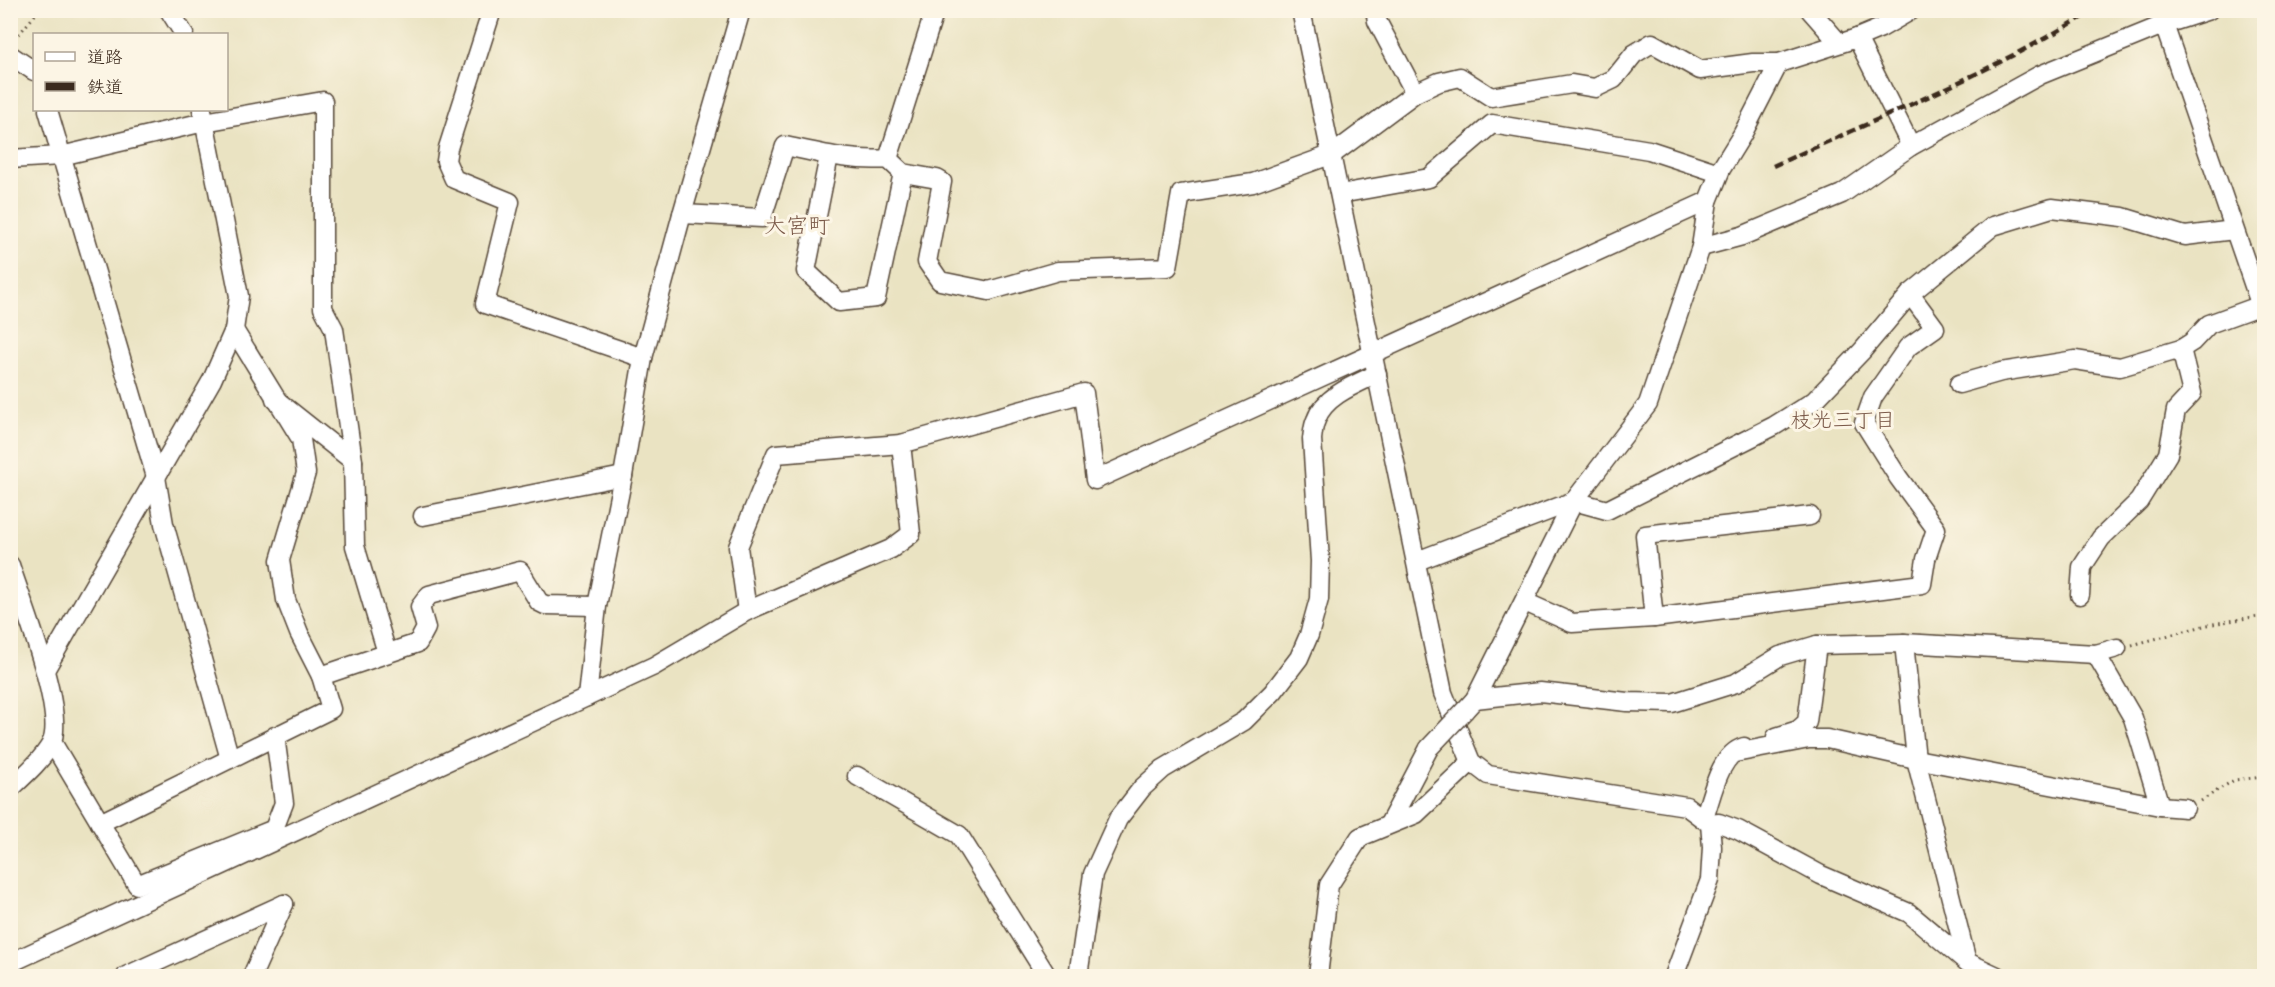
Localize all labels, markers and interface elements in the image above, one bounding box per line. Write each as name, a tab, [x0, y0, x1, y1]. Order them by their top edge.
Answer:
legend	[33, 33, 228, 111]
text: 道路	[87, 46, 123, 69]
text: 鉄道	[87, 76, 123, 99]
district label: 大宮町	[764, 212, 830, 240]
district label: 枝光三丁目	[1791, 407, 1896, 434]

